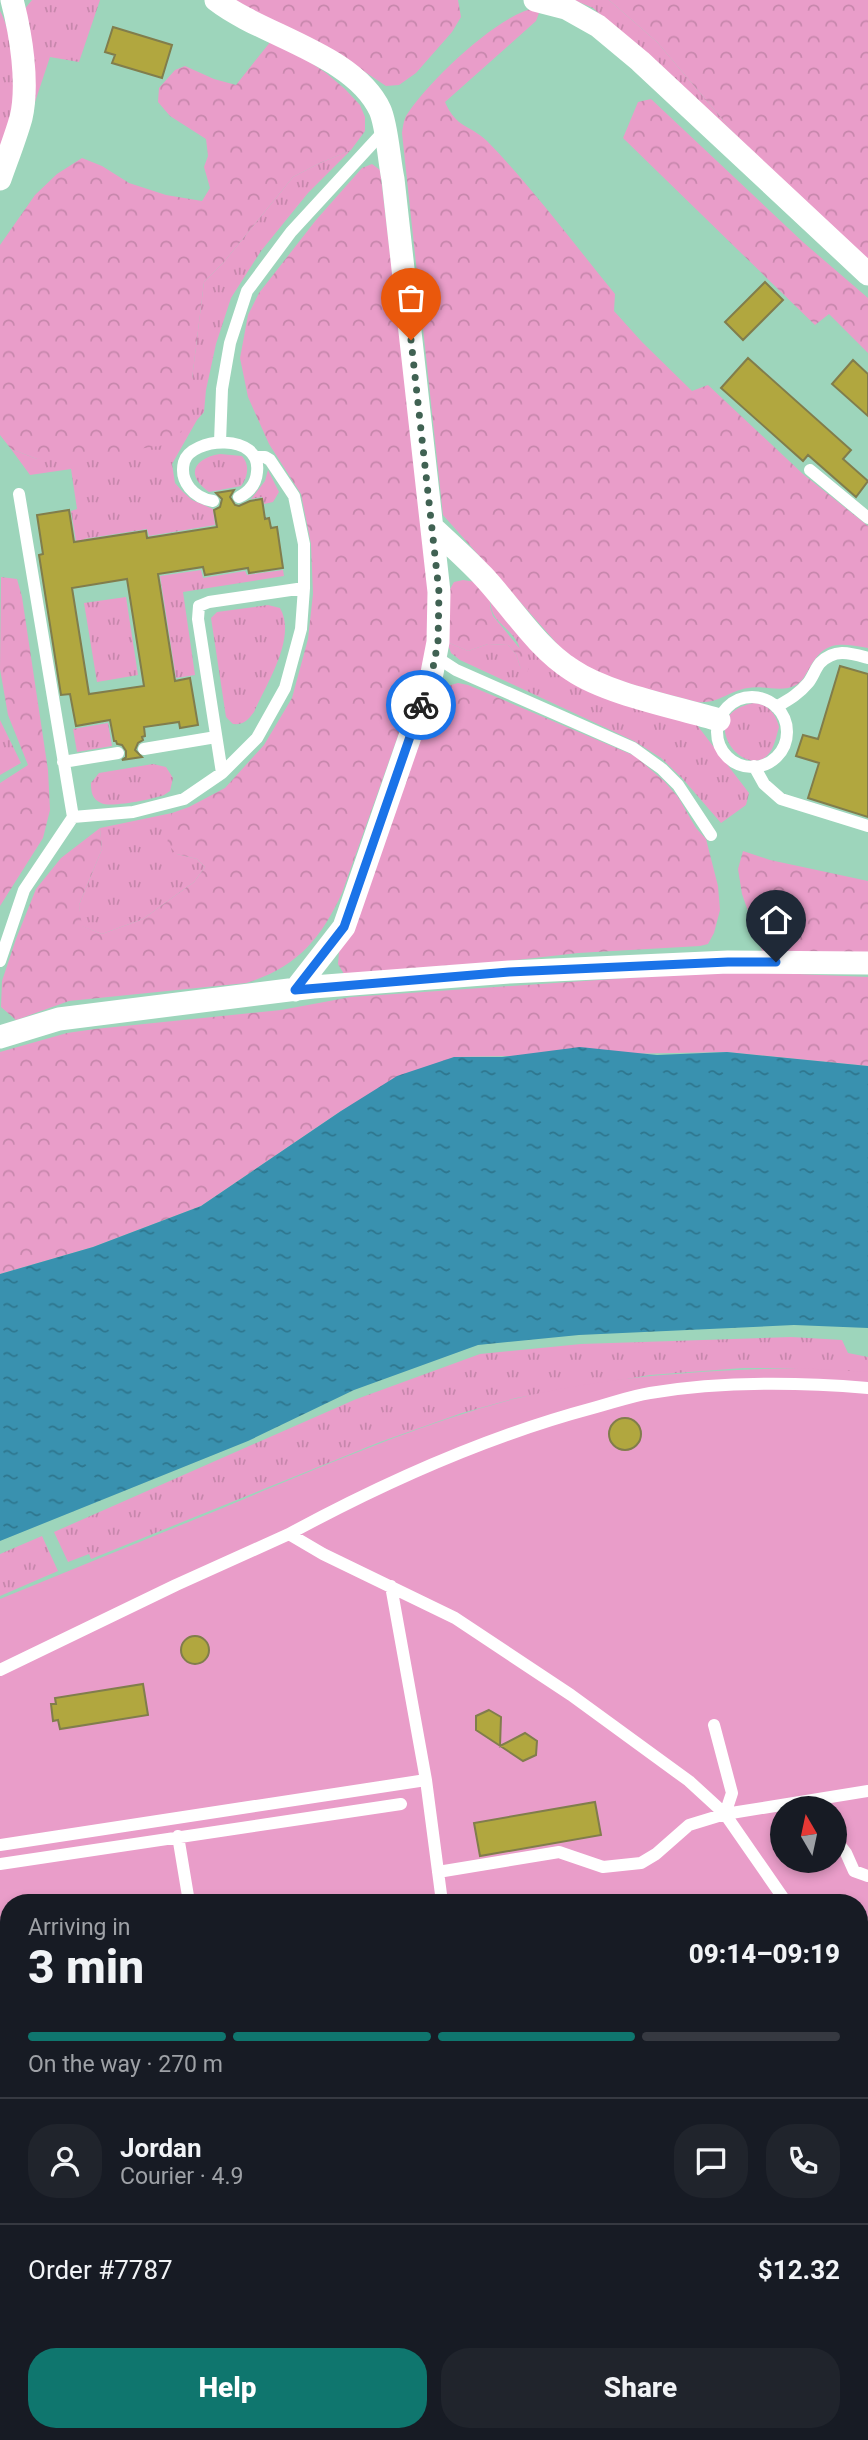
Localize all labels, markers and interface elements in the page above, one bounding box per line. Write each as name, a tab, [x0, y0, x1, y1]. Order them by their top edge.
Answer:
pin	[381, 268, 441, 340]
icon: bag	[392, 279, 430, 317]
courier	[386, 670, 456, 740]
icon: bike	[402, 686, 440, 724]
pin	[746, 890, 806, 962]
icon: home	[757, 901, 795, 939]
north arrow	[770, 1796, 847, 1872]
map controls	[770, 1796, 847, 1873]
text: Arriving in	[28, 1914, 131, 1941]
text: 09:14–09:19	[689, 1939, 840, 1969]
text: 3 min	[28, 1940, 144, 1994]
text: On the way · 270 m	[28, 2051, 223, 2078]
button: person	[28, 2124, 102, 2198]
button: chat	[674, 2124, 748, 2198]
button: phone	[766, 2124, 840, 2198]
text: Jordan	[120, 2133, 202, 2163]
text: Courier · 4.9	[120, 2163, 243, 2190]
text: Order #7787	[28, 2255, 173, 2285]
text: $12.32	[758, 2255, 840, 2285]
button: Help	[28, 2348, 427, 2428]
button: Share	[441, 2348, 840, 2428]

